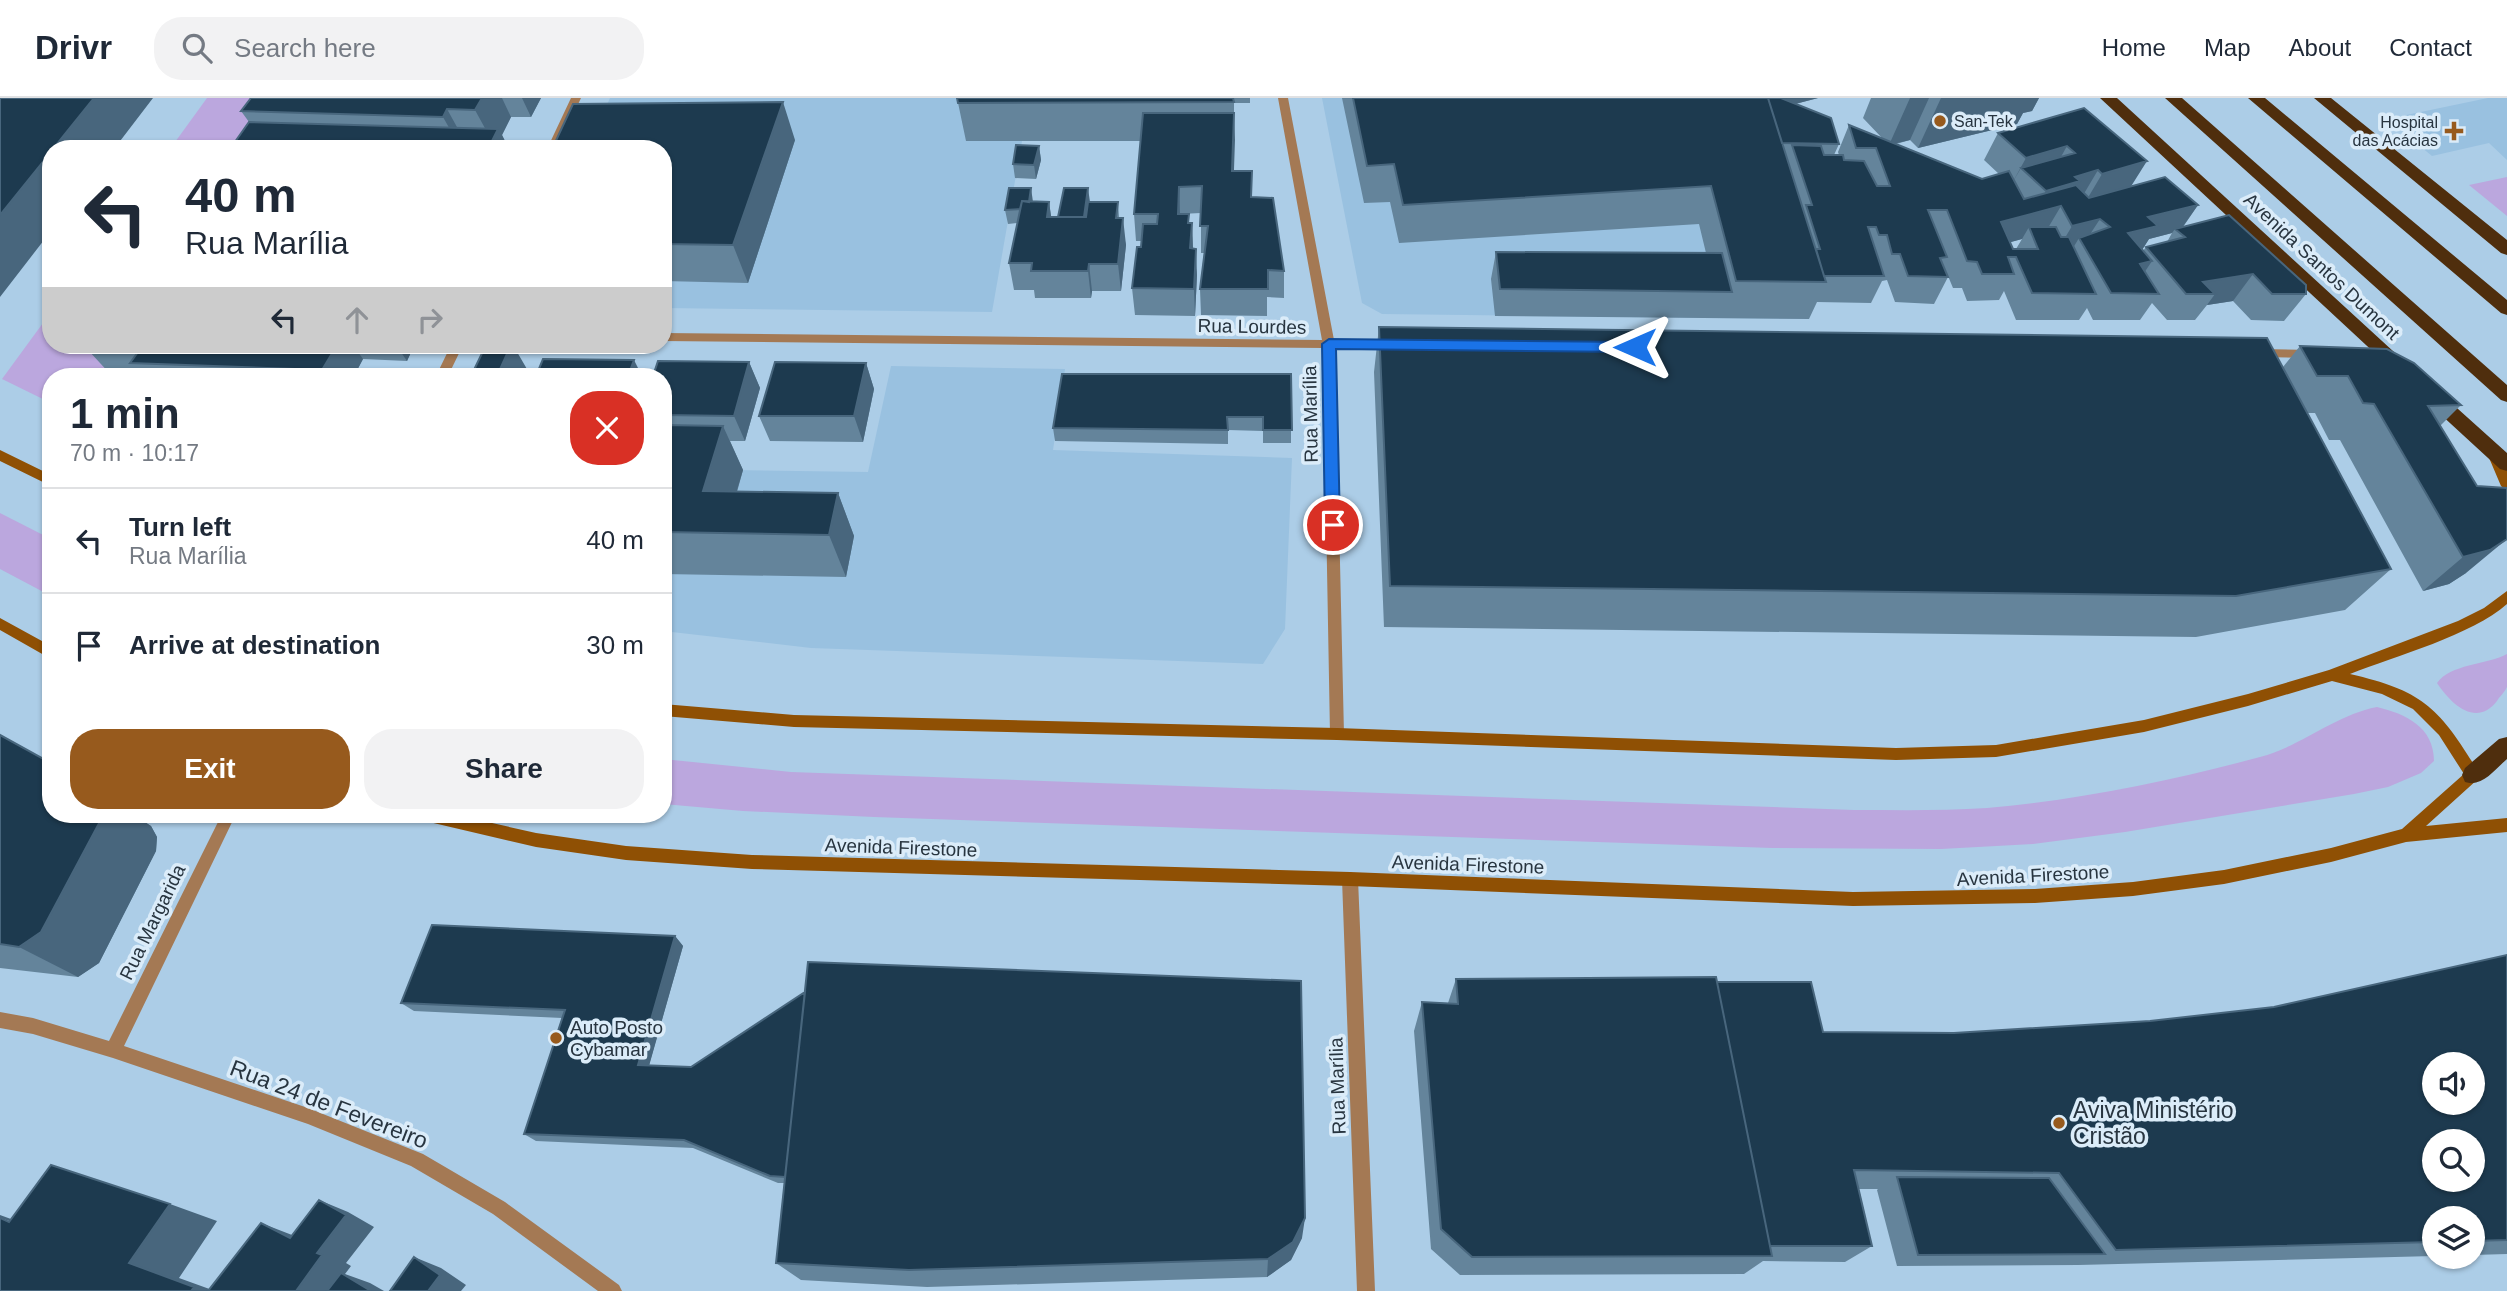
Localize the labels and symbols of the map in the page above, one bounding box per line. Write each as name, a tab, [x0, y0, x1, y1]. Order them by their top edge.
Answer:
marker: San-Tek	[1932, 113, 1948, 129]
place label: San-Tek	[1954, 113, 2014, 130]
place label: Hospital das Acácias	[2353, 114, 2438, 149]
marker: Hospital das Acácias	[2444, 121, 2464, 141]
street label: Avenida Santos Dumont	[2240, 189, 2404, 344]
position arrow	[1598, 310, 1672, 384]
street label: Rua Lourdes	[1197, 315, 1307, 338]
street label: Rua Marília	[1299, 365, 1322, 463]
pin	[1303, 495, 1363, 555]
street label: Avenida Firestone	[824, 834, 978, 861]
street label: Avenida Firestone	[1391, 851, 1545, 878]
street label: Rua Margarida	[115, 861, 190, 983]
street label: Avenida Firestone	[1956, 861, 2110, 890]
place label: Auto Posto Cybamar	[570, 1017, 663, 1060]
marker: Auto Posto Cybamar	[548, 1030, 564, 1046]
street label: Rua Marília	[1325, 1037, 1350, 1135]
street label: Rua 24 de Fevereiro	[226, 1054, 432, 1154]
place label: Aviva Ministério Cristão	[2073, 1097, 2234, 1149]
marker: Aviva Ministério Cristão	[2051, 1115, 2067, 1131]

